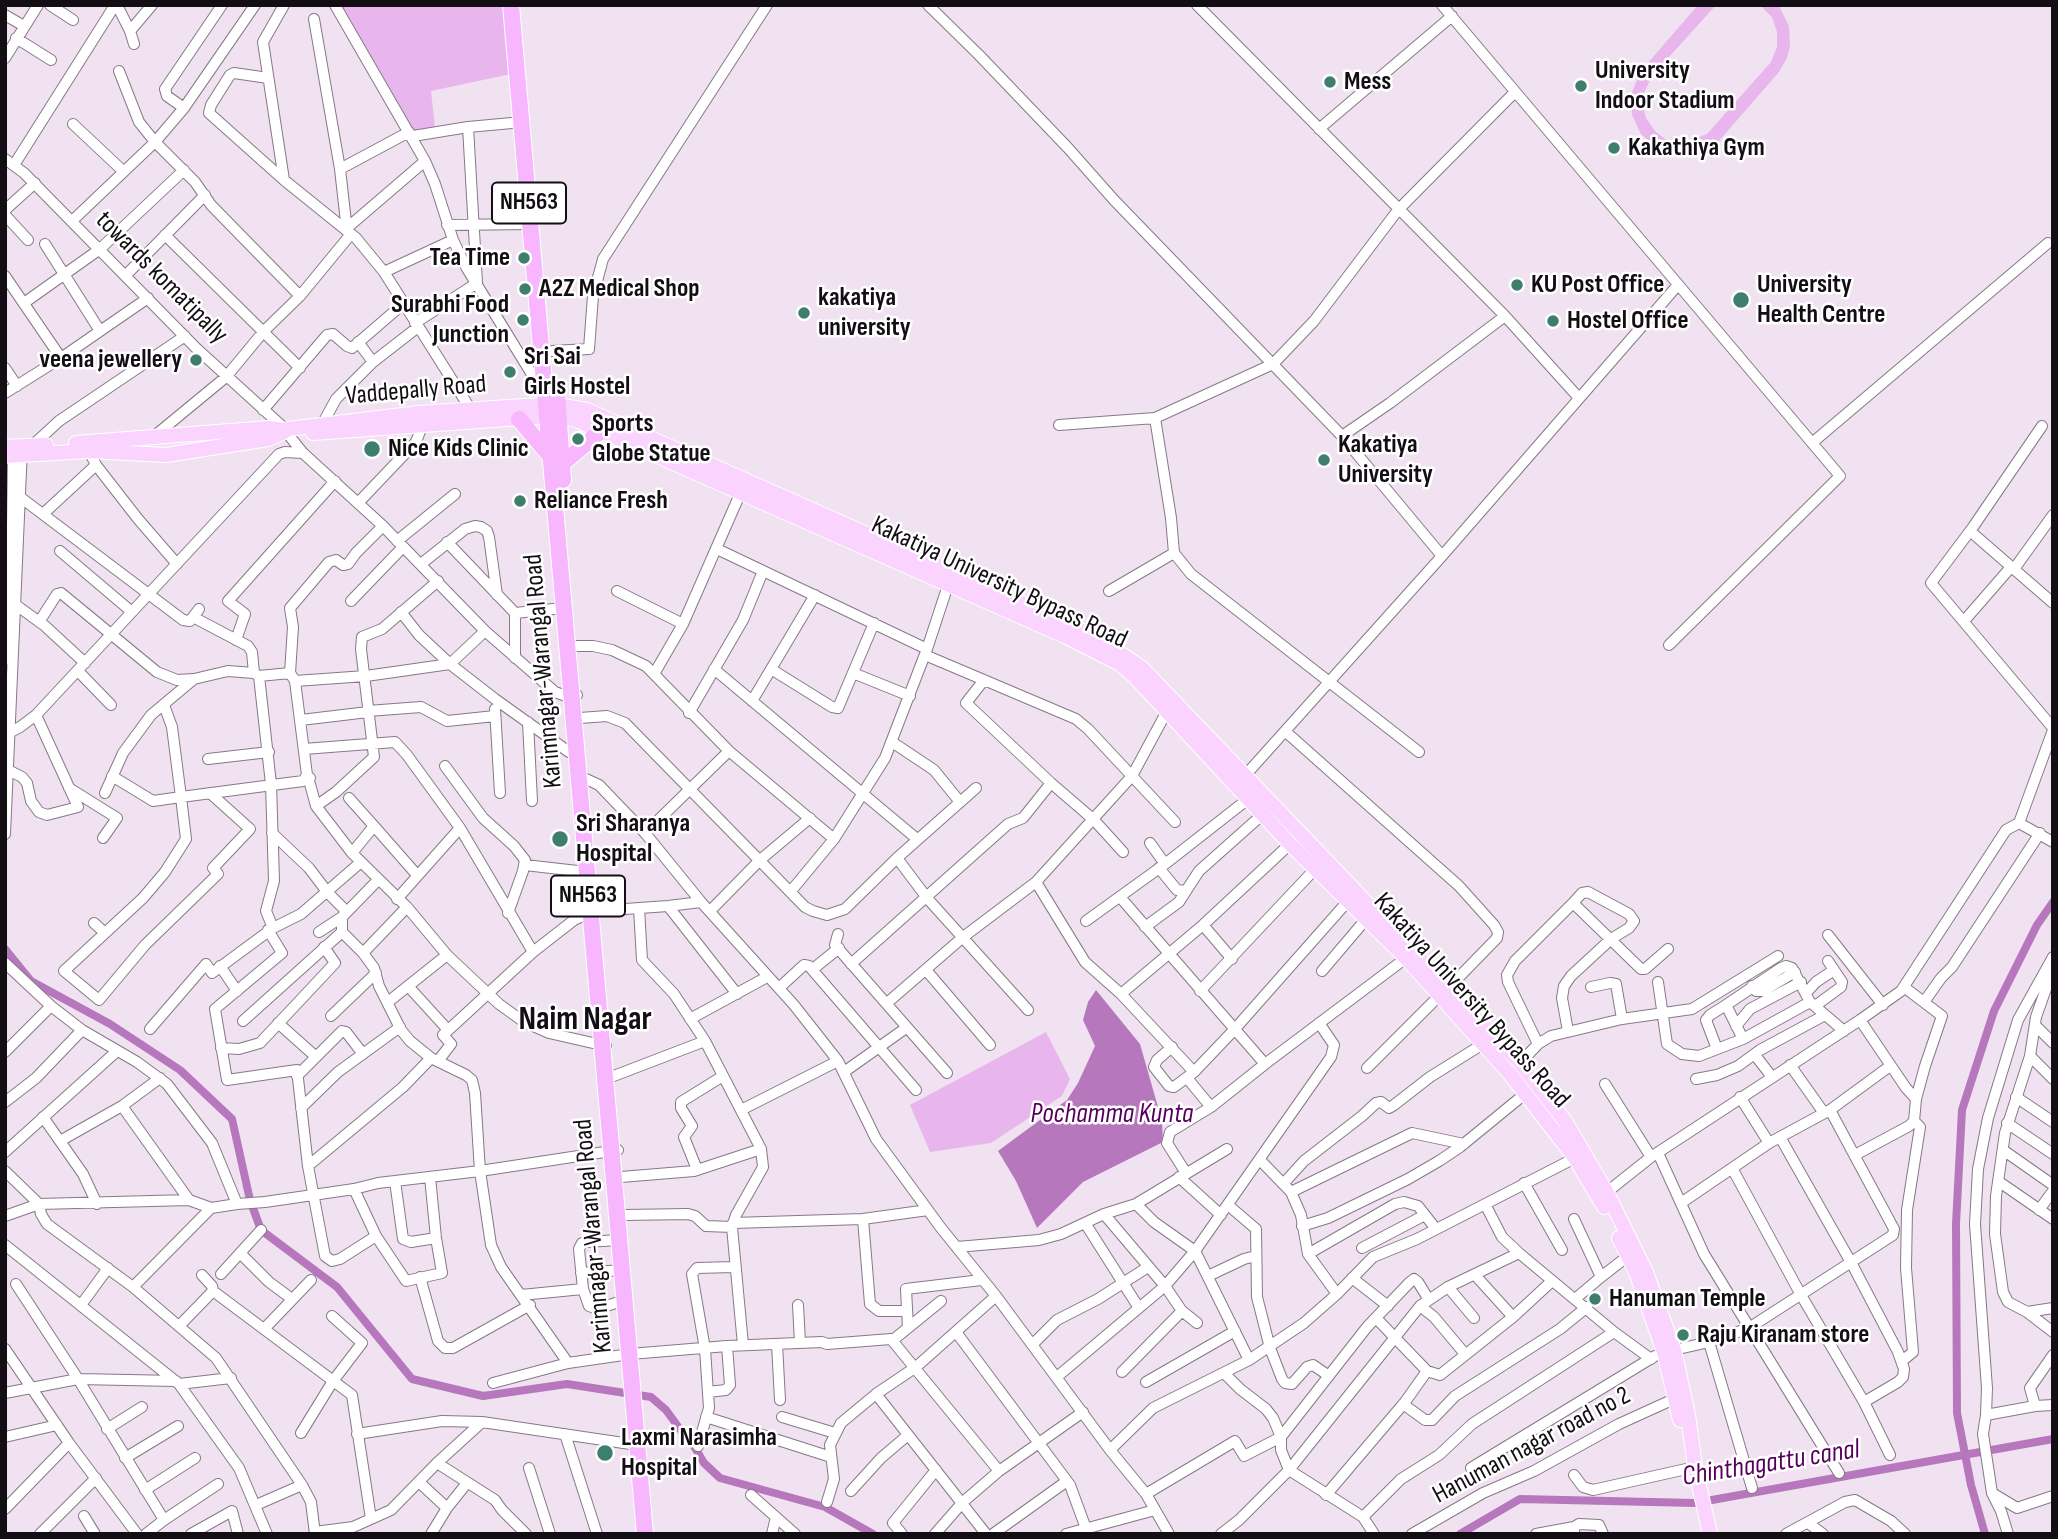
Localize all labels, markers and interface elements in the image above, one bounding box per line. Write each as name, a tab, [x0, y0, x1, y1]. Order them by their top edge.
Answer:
place label: University Indoor Stadium	[1595, 55, 1735, 116]
place label: Mess	[1344, 66, 1391, 98]
marker: Mess	[1322, 74, 1338, 90]
marker: University Indoor Stadium	[1573, 78, 1589, 94]
place label: Kakathiya Gym	[1628, 132, 1765, 164]
marker: Kakathiya Gym	[1606, 140, 1622, 156]
road number: NH563	[492, 182, 566, 224]
street label: towards komatipally	[88, 205, 234, 351]
place label: Tea Time	[430, 242, 510, 274]
marker: Tea Time	[516, 250, 532, 266]
place label: KU Post Office	[1531, 269, 1664, 301]
place label: University Health Centre	[1757, 269, 1885, 330]
place label: A2Z Medical Shop	[539, 273, 699, 305]
marker: KU Post Office	[1509, 277, 1525, 293]
marker: A2Z Medical Shop	[517, 281, 533, 297]
place label: kakatiya university	[818, 282, 911, 344]
place label: Surabhi Food Junction	[391, 289, 509, 350]
marker: University Health Centre	[1731, 290, 1751, 310]
marker: kakatiya university	[796, 305, 812, 321]
place label: Hostel Office	[1567, 305, 1688, 337]
marker: Surabhi Food Junction	[515, 312, 531, 328]
marker: Hostel Office	[1545, 313, 1561, 329]
place label: Sri Sai Girls Hostel	[524, 341, 630, 402]
place label: veena jewellery	[39, 344, 182, 376]
marker: veena jewellery	[188, 352, 204, 368]
marker: Sri Sai Girls Hostel	[502, 364, 518, 380]
street label: Vaddepally Road	[344, 369, 488, 413]
place label: Sports Globe Statue	[592, 408, 711, 470]
place label: Kakatiya University	[1338, 429, 1433, 490]
marker: Sports Globe Statue	[570, 431, 586, 447]
place label: Nice Kids Clinic	[388, 433, 529, 465]
marker: Nice Kids Clinic	[362, 439, 382, 459]
marker: Kakatiya University	[1316, 452, 1332, 468]
place label: Reliance Fresh	[534, 485, 668, 517]
marker: Reliance Fresh	[512, 493, 528, 509]
street label: Kakatiya University Bypass Road	[866, 510, 1132, 656]
street label: Karimnagar-Warangal Road	[518, 553, 570, 789]
place label: Sri Sharanya Hospital	[576, 808, 690, 870]
marker: Sri Sharanya Hospital	[550, 829, 570, 849]
road number: NH563	[551, 876, 625, 916]
street label: Kakatiya University Bypass Road	[1366, 887, 1576, 1115]
district label: Naim Nagar	[518, 1001, 652, 1041]
water label: Pochamma Kunta	[1031, 1098, 1193, 1132]
street label: Karimnagar-Warangal Road	[568, 1118, 620, 1354]
place label: Hanuman Temple	[1609, 1283, 1766, 1315]
marker: Hanuman Temple	[1587, 1291, 1603, 1307]
place label: Raju Kiranam store	[1697, 1319, 1869, 1351]
marker: Raju Kiranam store	[1675, 1327, 1691, 1343]
street label: Hanuman nagar road no 2	[1428, 1381, 1636, 1511]
place label: Laxmi Narasimha Hospital	[621, 1422, 777, 1484]
water label: Chinthagattu canal	[1680, 1433, 1862, 1495]
marker: Laxmi Narasimha Hospital	[595, 1443, 615, 1463]

